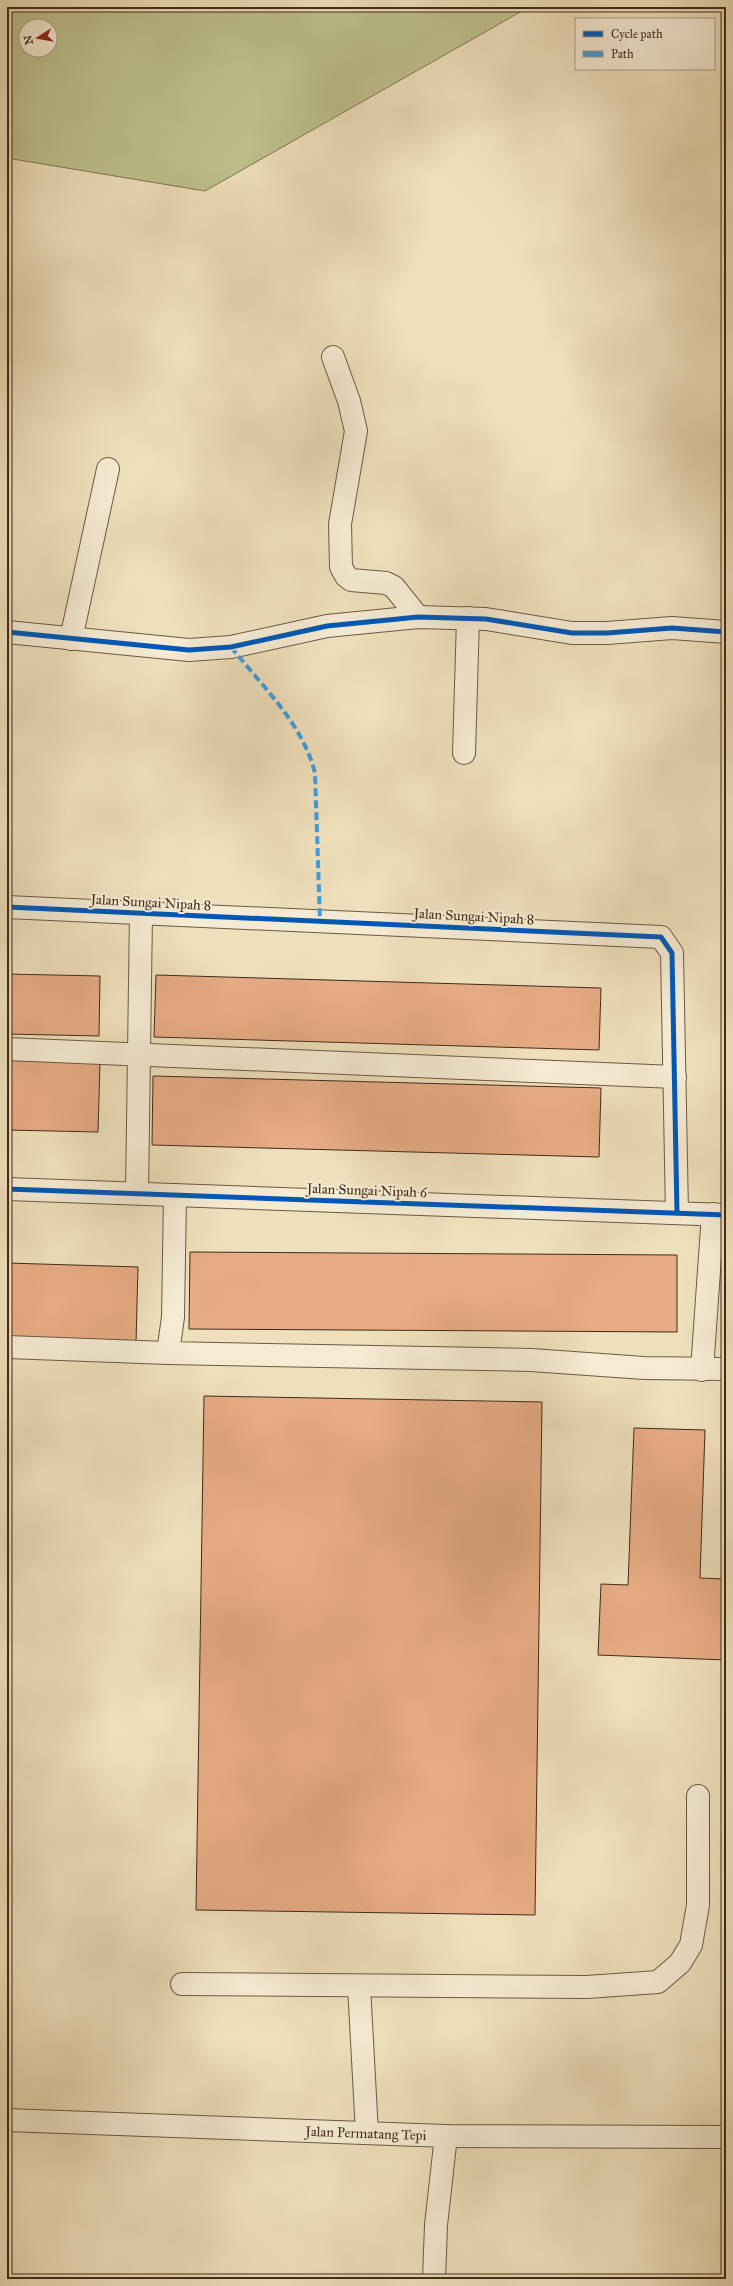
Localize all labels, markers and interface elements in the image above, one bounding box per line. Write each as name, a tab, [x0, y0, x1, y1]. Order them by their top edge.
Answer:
north arrow	[18, 18, 58, 58]
legend	[575, 18, 715, 70]
text: Cycle path	[611, 27, 663, 41]
text: N	[21, 33, 36, 46]
text: Path	[611, 47, 634, 61]
street label: Jalan Sungai Nipah 8	[88, 891, 212, 915]
street label: Jalan Sungai Nipah 8	[411, 905, 535, 929]
street label: Jalan Sungai Nipah 6	[304, 1180, 428, 1202]
street label: Jalan Permatang Tepi	[303, 2123, 427, 2145]

